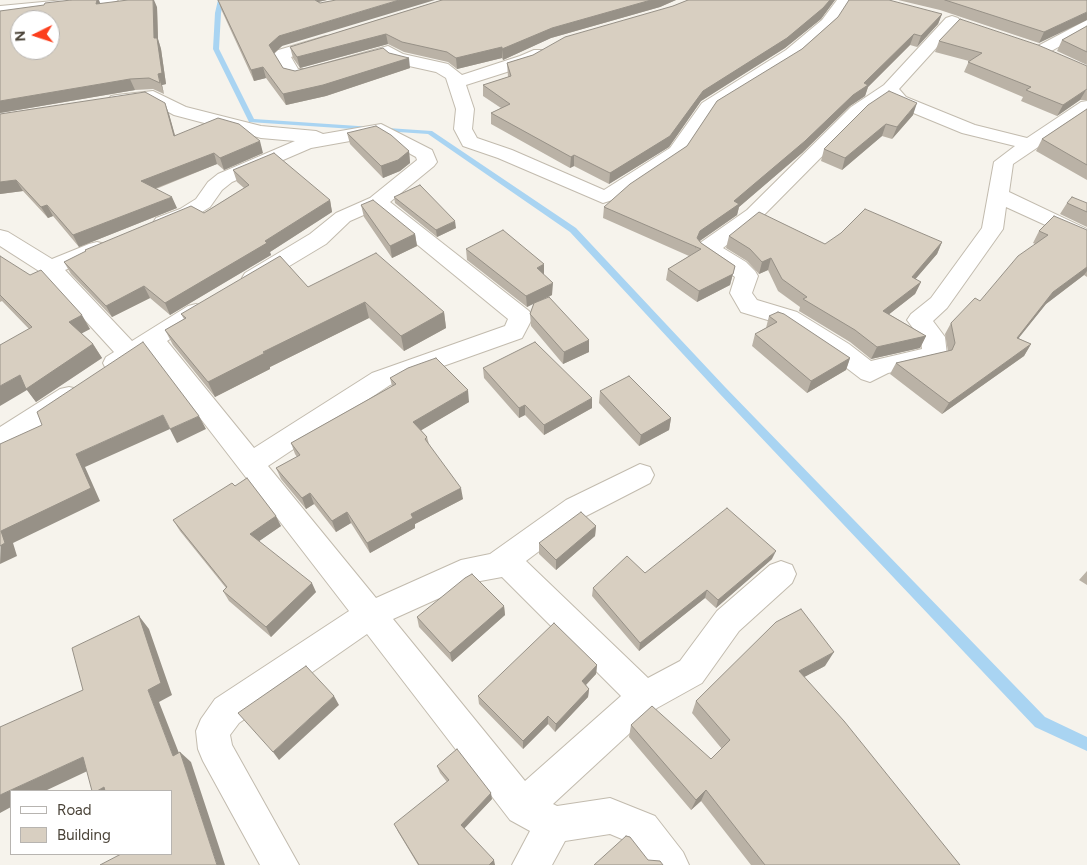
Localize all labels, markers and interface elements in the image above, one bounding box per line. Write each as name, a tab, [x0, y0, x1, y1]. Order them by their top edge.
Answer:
north arrow	[10, 10, 60, 60]
text: N	[12, 30, 29, 42]
legend	[10, 790, 172, 855]
text: Road	[57, 801, 92, 819]
text: Building	[57, 826, 111, 844]

